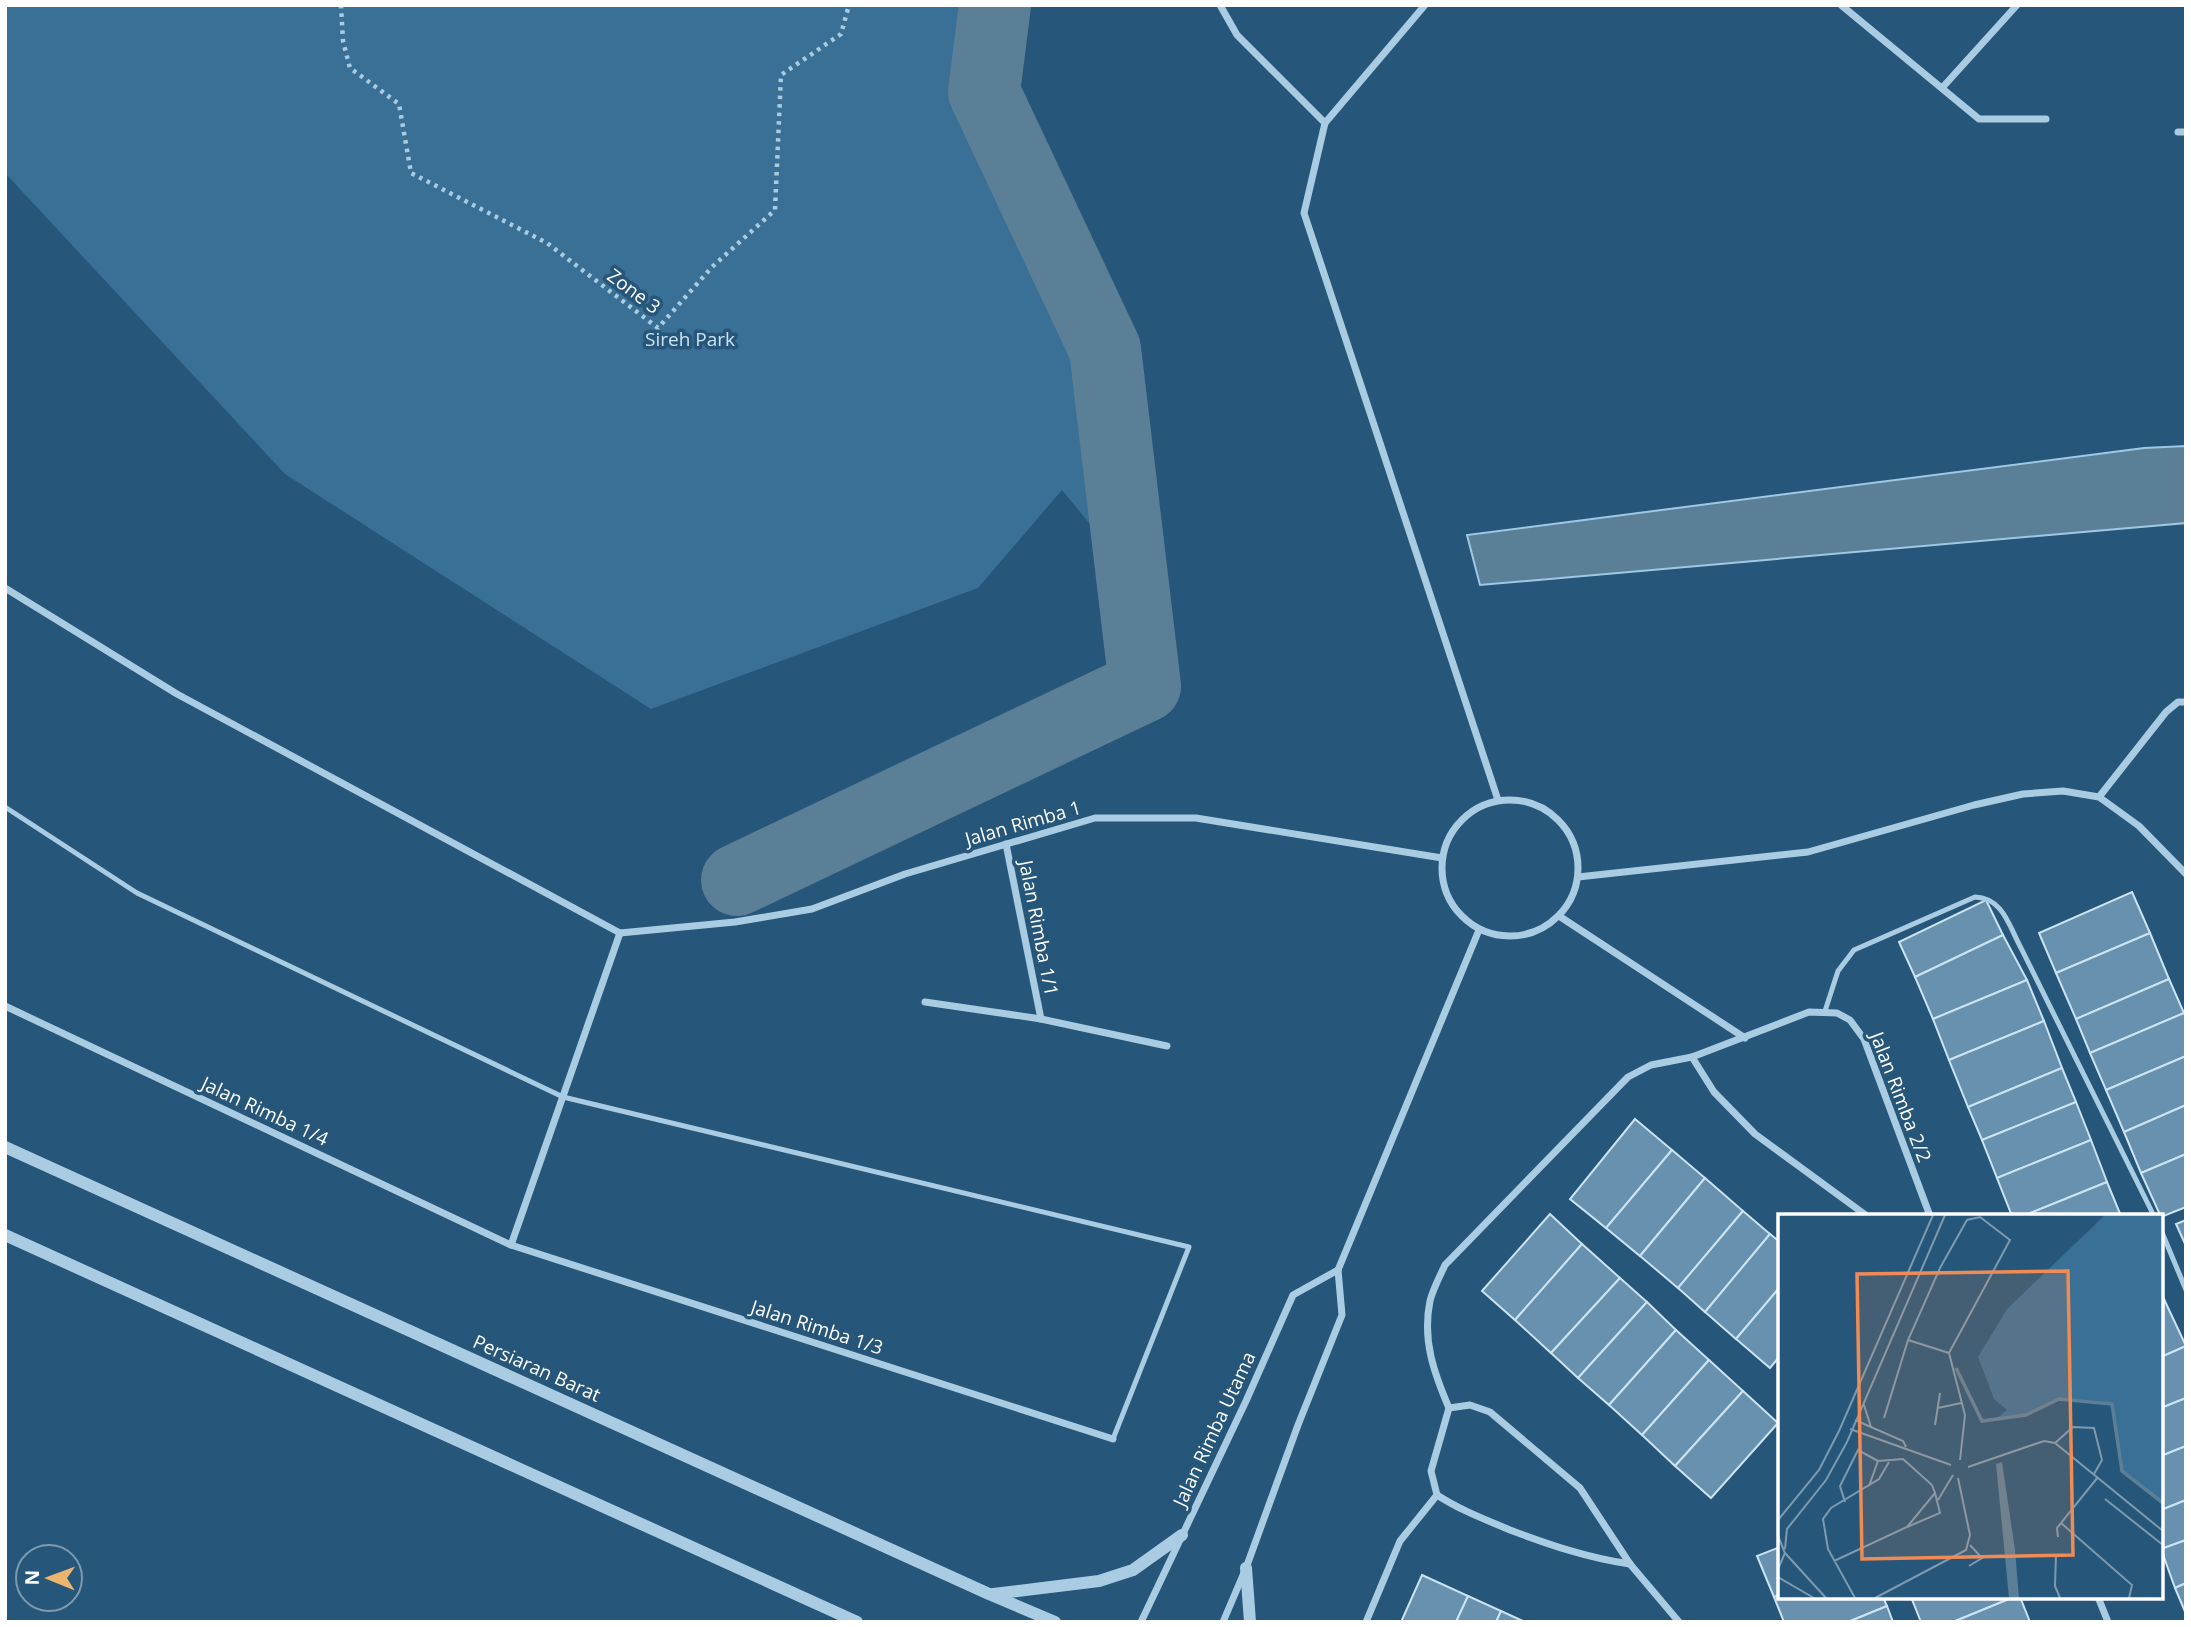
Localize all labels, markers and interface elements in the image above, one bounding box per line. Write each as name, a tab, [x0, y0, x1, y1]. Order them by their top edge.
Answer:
street label: Zone 3	[602, 262, 666, 320]
park label: Sireh Park	[645, 326, 735, 352]
street label: Jalan Rimba 1	[960, 794, 1084, 853]
street label: Jalan Rimba 1/1	[1013, 856, 1065, 998]
street label: Jalan Rimba 2/2	[1864, 1026, 1938, 1166]
street label: Jalan Rimba 1/4	[195, 1069, 333, 1152]
inset map	[1778, 1214, 2163, 1599]
street label: Jalan Rimba 1/3	[746, 1293, 886, 1361]
street label: Persiaran Barat	[469, 1328, 605, 1408]
street label: Jalan Rimba Utama	[1166, 1347, 1261, 1513]
north arrow	[14, 1543, 84, 1613]
text: N	[19, 1570, 45, 1586]

